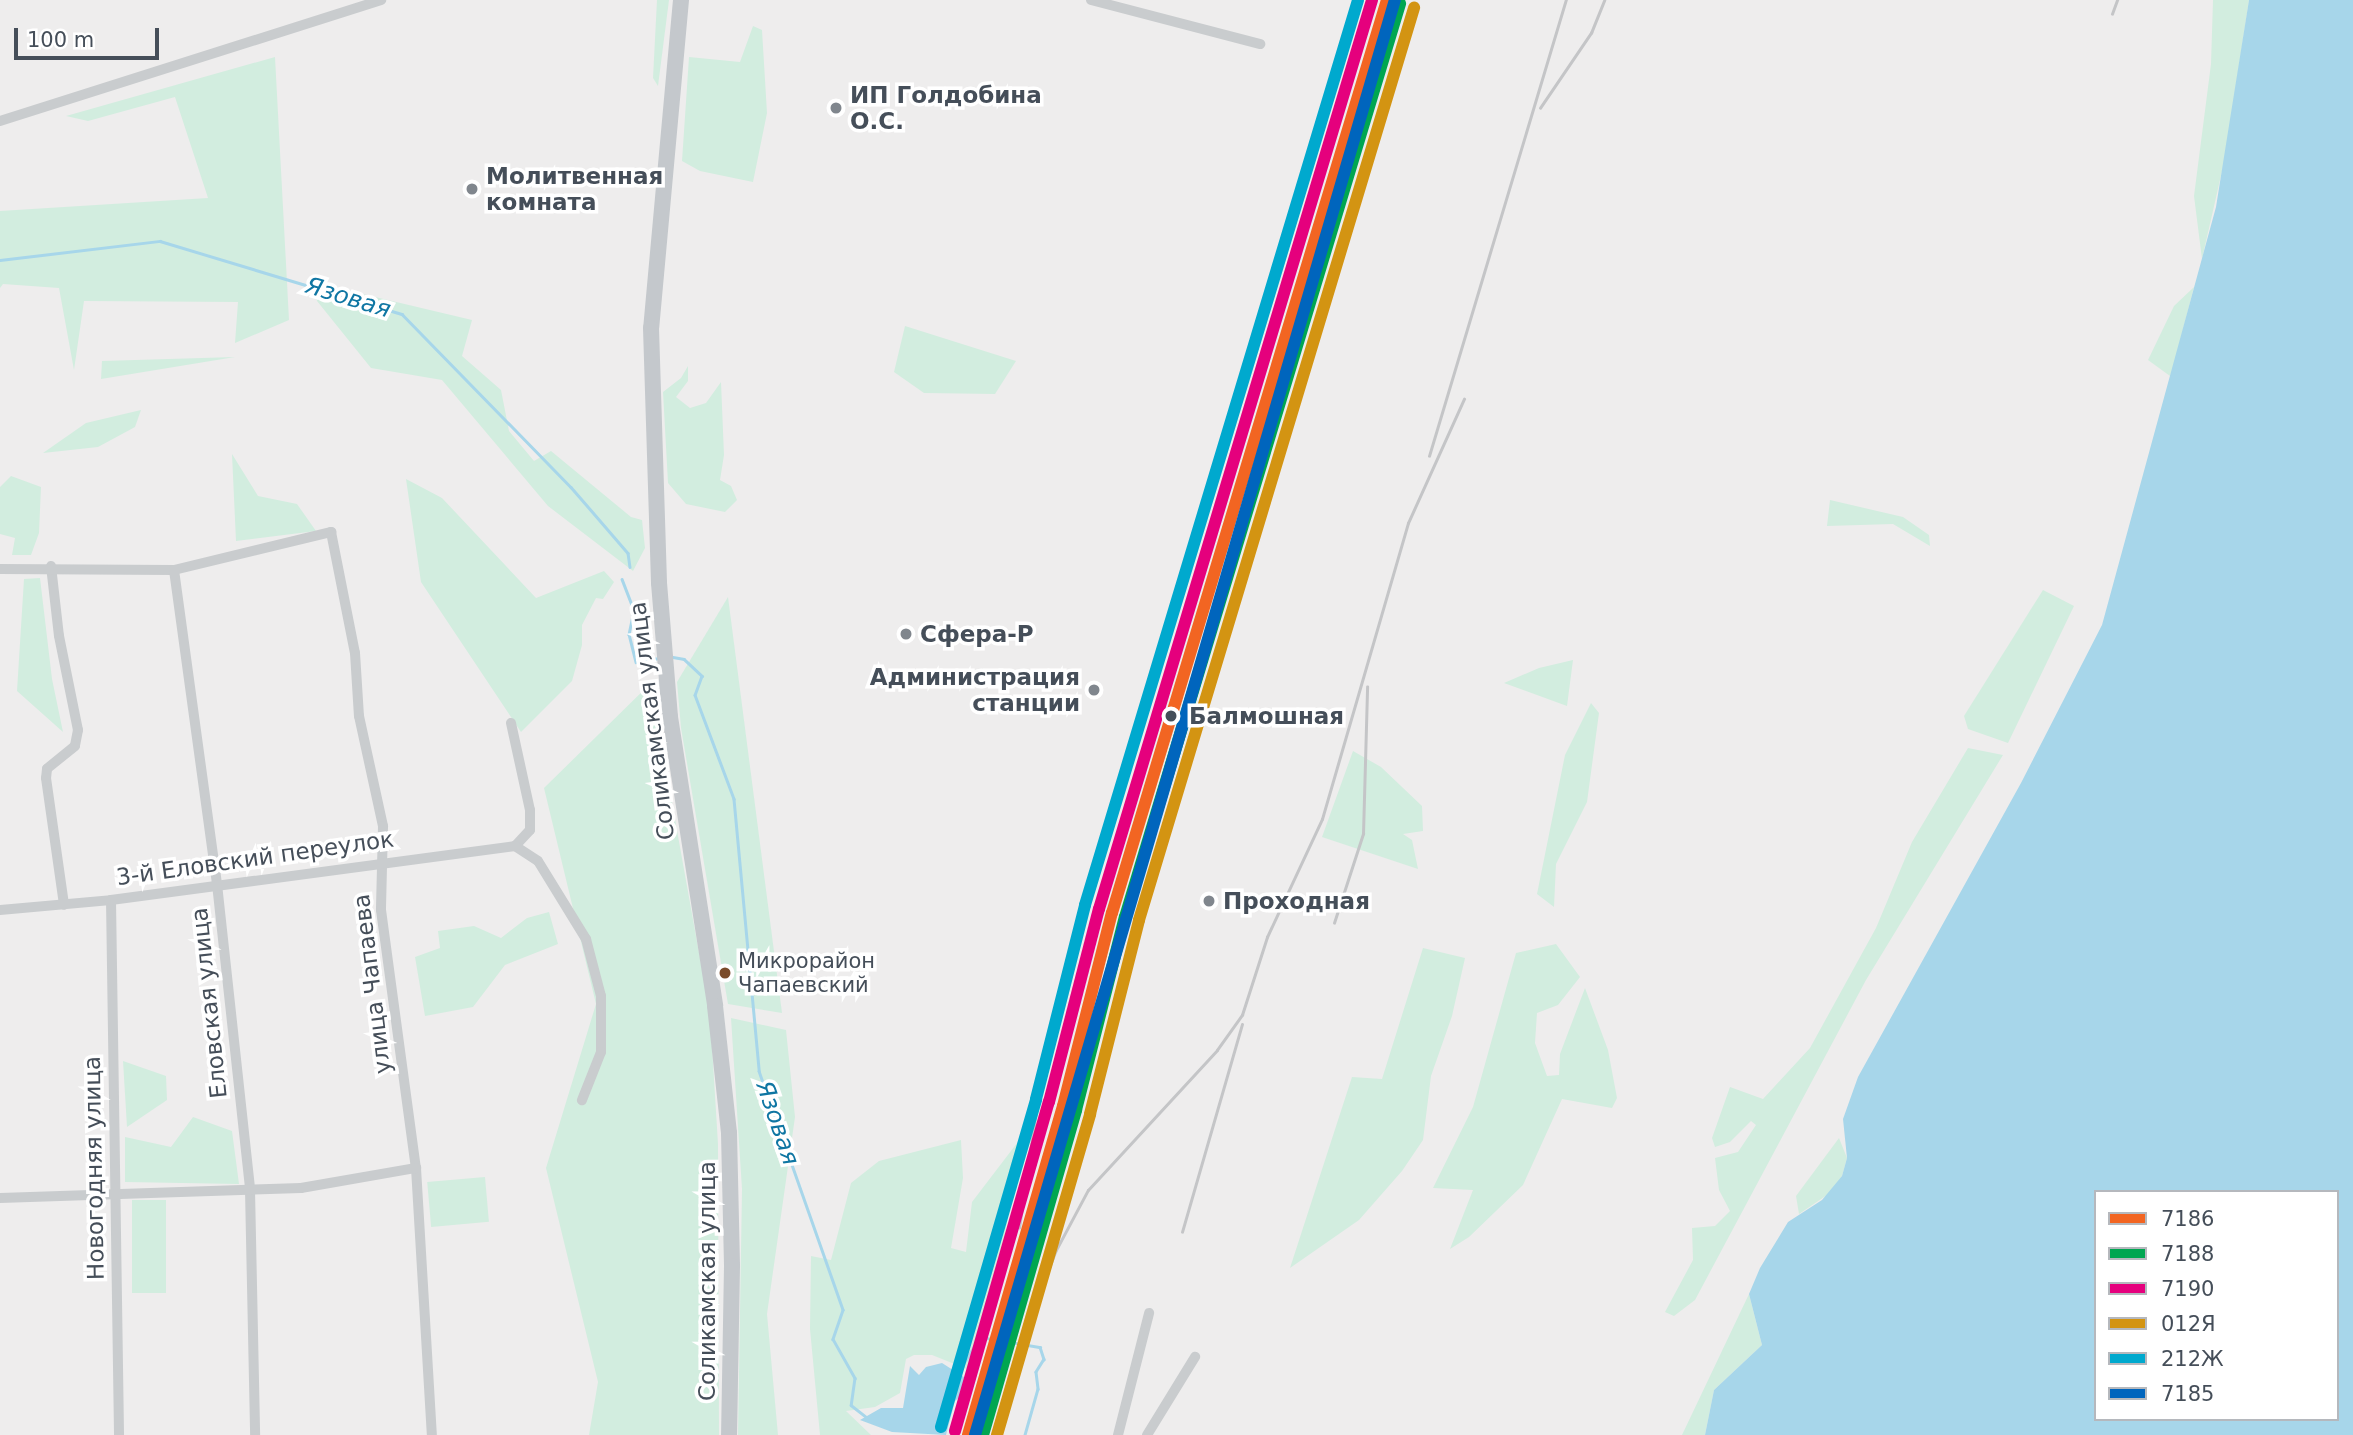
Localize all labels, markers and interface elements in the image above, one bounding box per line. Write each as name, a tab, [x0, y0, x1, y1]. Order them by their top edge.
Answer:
scale bar	[18, 14, 163, 58]
text: 100 m	[27, 28, 94, 52]
place label: ИП Голдобина О.С.	[850, 81, 1042, 135]
marker: ИП Голдобина О.С.	[828, 100, 844, 116]
place label: Молитвенная комната	[486, 162, 663, 216]
marker: Молитвенная комната	[464, 181, 480, 197]
water label: Язовая	[302, 271, 394, 325]
street label: Соликамская улица	[624, 600, 680, 842]
place label: Сфера-Р	[920, 620, 1034, 648]
marker: Сфера-Р	[898, 626, 914, 642]
place label: Администрация станции	[870, 663, 1080, 717]
marker: Администрация станции	[1086, 682, 1102, 698]
place label: Балмошная	[1189, 702, 1344, 730]
marker: Балмошная	[1159, 704, 1183, 728]
street label: 3-й Еловский переулок	[114, 825, 396, 891]
place label: Проходная	[1223, 887, 1370, 915]
street label: улица Чапаева	[347, 892, 397, 1076]
marker: Проходная	[1201, 893, 1217, 909]
street label: Еловская улица	[185, 906, 233, 1100]
place label: Микрорайон Чапаевский	[738, 948, 875, 998]
marker: Микрорайон Чапаевский	[718, 966, 732, 980]
street label: Новогодняя улица	[78, 1056, 110, 1280]
water label: Язовая	[749, 1077, 805, 1169]
street label: Соликамская улица	[693, 1161, 721, 1401]
legend	[2094, 1190, 2339, 1421]
text: 7186	[2161, 1207, 2214, 1231]
text: 7188	[2161, 1242, 2214, 1266]
text: 7190	[2161, 1277, 2214, 1301]
text: 012Я	[2161, 1312, 2216, 1336]
text: 212Ж	[2161, 1347, 2224, 1371]
text: 7185	[2161, 1382, 2214, 1406]

